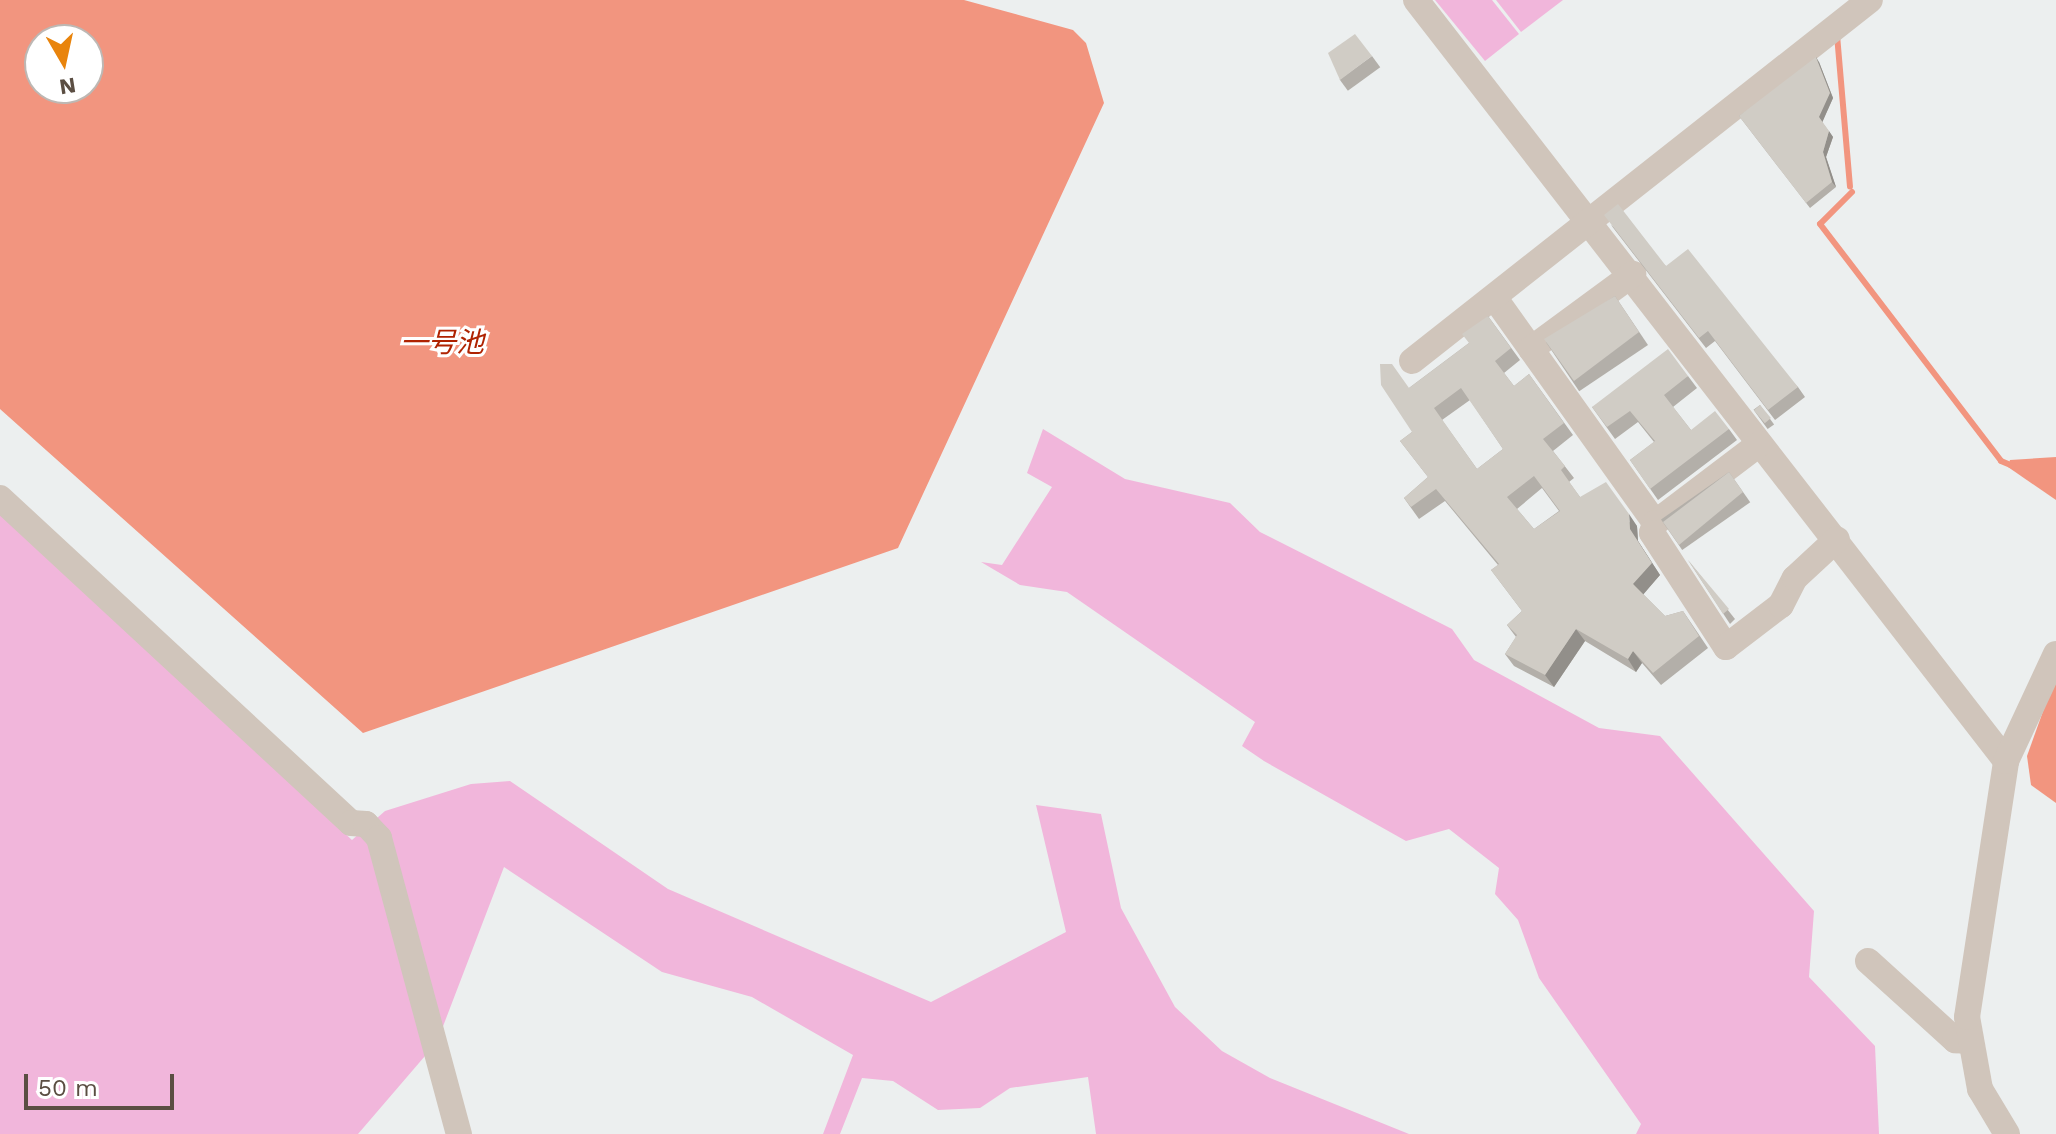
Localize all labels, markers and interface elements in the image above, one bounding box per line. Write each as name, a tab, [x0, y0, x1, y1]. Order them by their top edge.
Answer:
north arrow	[24, 24, 104, 104]
text: N	[58, 73, 78, 100]
water label: 一号池	[400, 326, 484, 360]
scale bar	[28, 1058, 178, 1108]
text: 50 m	[38, 1074, 98, 1102]

